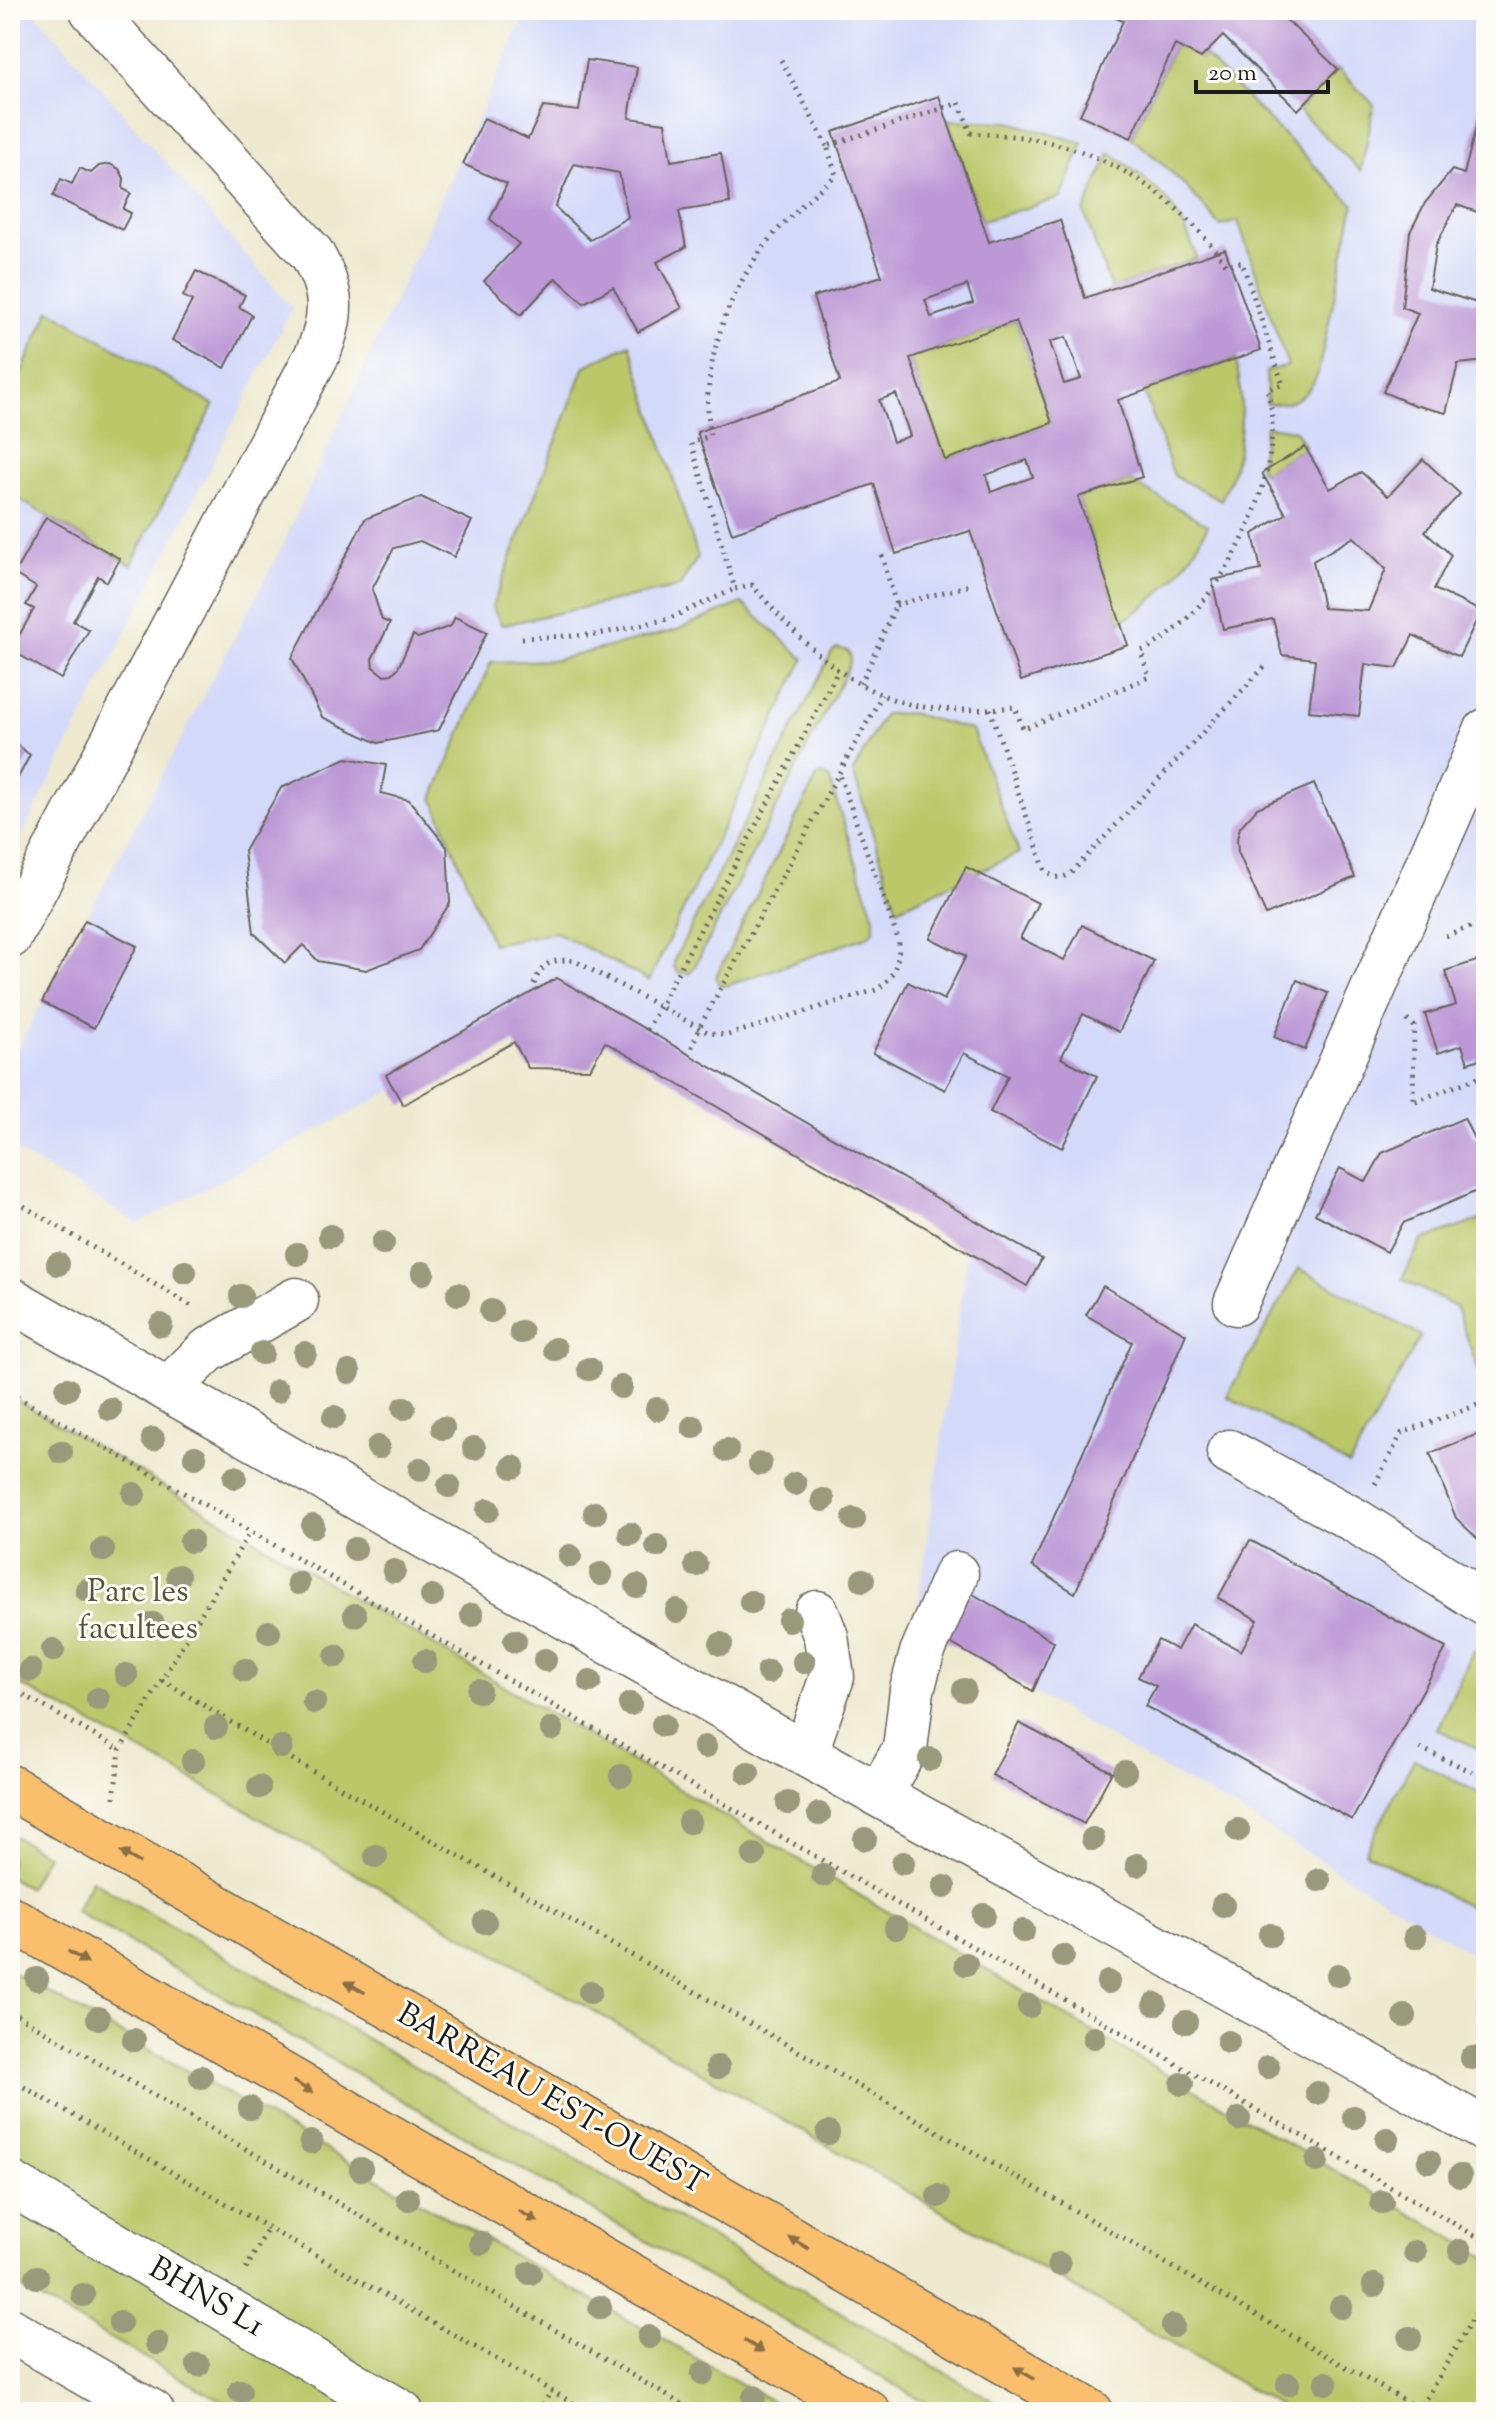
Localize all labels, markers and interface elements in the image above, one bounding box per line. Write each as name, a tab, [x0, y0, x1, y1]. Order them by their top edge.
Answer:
scale bar	[1196, 44, 1328, 94]
text: 20 m	[1208, 57, 1257, 91]
park label: Parc les facultees	[78, 1570, 198, 1653]
one-way arrow	[119, 1850, 141, 1864]
one-way arrow	[66, 1950, 89, 1964]
one-way arrow	[344, 1980, 367, 1994]
street label: BARREAU EST-OUEST	[388, 1992, 714, 2208]
one-way arrow	[292, 2080, 314, 2094]
one-way arrow	[517, 2209, 539, 2223]
one-way arrow	[788, 2236, 810, 2250]
street label: BHNS L1	[139, 2246, 273, 2350]
one-way arrow	[743, 2339, 765, 2353]
one-way arrow	[1013, 2366, 1035, 2380]

